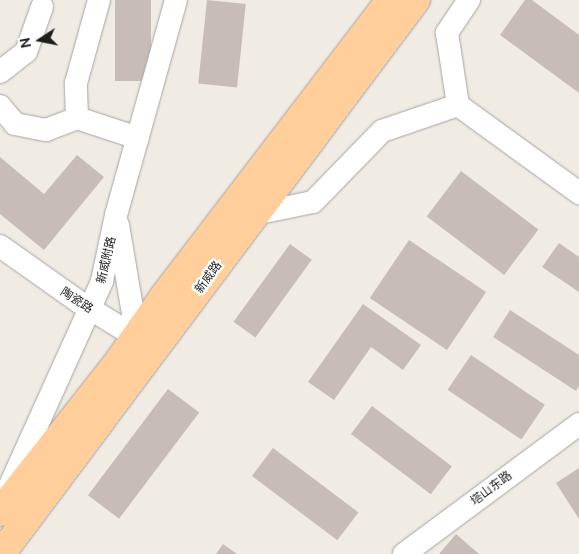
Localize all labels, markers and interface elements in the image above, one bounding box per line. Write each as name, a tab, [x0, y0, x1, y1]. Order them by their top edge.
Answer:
north arrow	[15, 15, 65, 65]
text: N	[16, 36, 34, 50]
street label: 新威附路	[94, 235, 118, 285]
street label: 新威路	[192, 258, 224, 296]
street label: 陶瓷路	[58, 284, 96, 316]
street label: 塔山东路	[467, 468, 515, 508]

